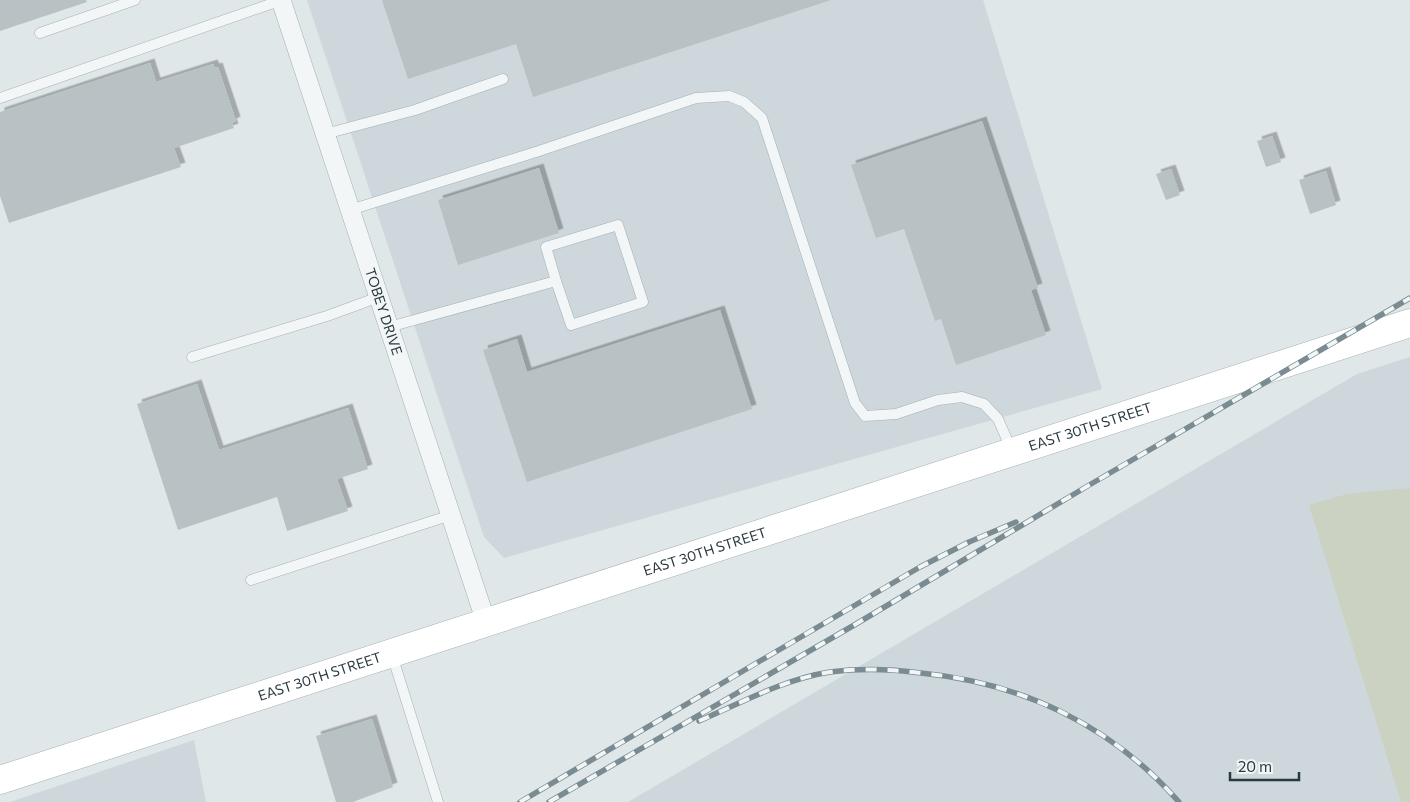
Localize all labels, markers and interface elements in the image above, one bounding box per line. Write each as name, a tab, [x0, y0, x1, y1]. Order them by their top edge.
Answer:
street label: TOBEY DRIVE	[362, 266, 406, 357]
street label: EAST 30TH STREET	[1026, 398, 1154, 454]
street label: EAST 30TH STREET	[641, 523, 769, 579]
street label: EAST 30TH STREET	[256, 648, 383, 704]
scale bar	[1230, 750, 1299, 782]
text: 20 m	[1238, 757, 1272, 775]

